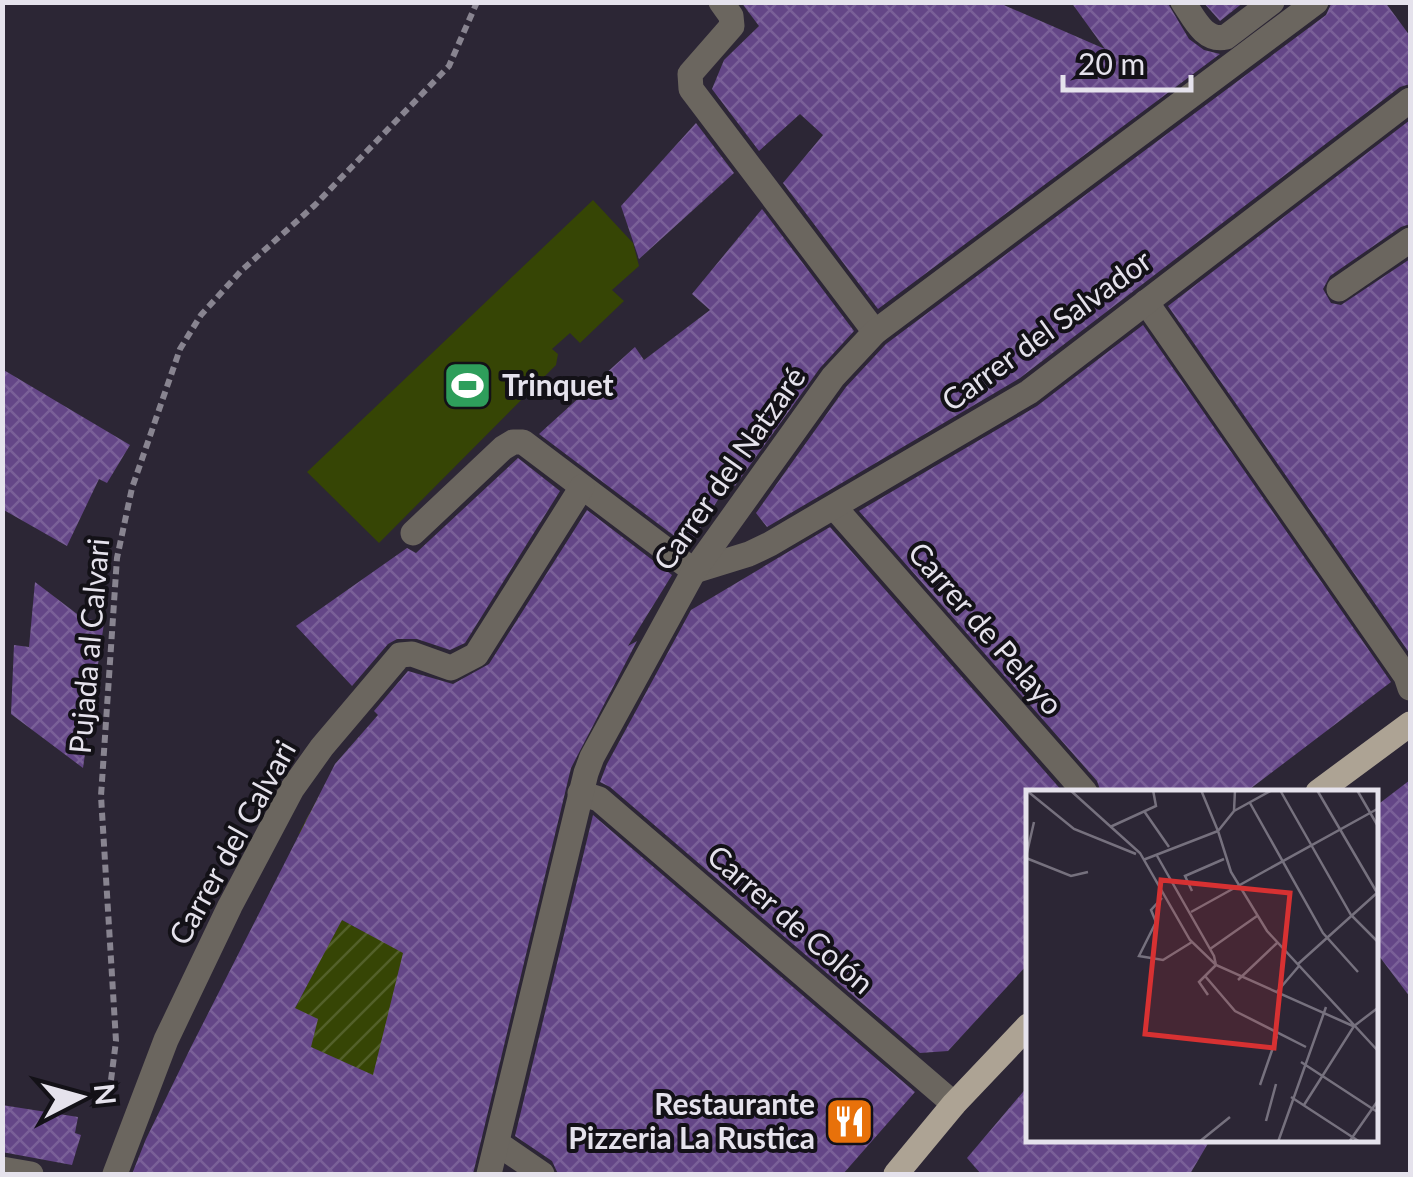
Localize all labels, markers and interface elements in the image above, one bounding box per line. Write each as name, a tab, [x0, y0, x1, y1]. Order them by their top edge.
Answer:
scale bar	[1063, 30, 1190, 92]
text: 20 m	[1078, 45, 1145, 81]
street label: Carrer del Salvador	[934, 241, 1158, 417]
street label: Carrer del Natzaré	[645, 359, 812, 576]
sports icon: Trinquet	[441, 360, 493, 412]
place label: Trinquet	[502, 366, 614, 402]
street label: Carrer de Pelayo	[902, 534, 1071, 721]
street label: Pujada al Calvari	[61, 537, 115, 755]
street label: Carrer del Calvari	[160, 734, 302, 950]
inset map	[1026, 790, 1378, 1142]
street label: Carrer de Colón	[701, 837, 882, 1000]
north arrow	[30, 1047, 130, 1147]
text: N	[88, 1082, 124, 1107]
place label: Restaurante Pizzeria La Rustica	[568, 1085, 815, 1155]
restaurant icon: Restaurante Pizzeria La Rustica	[824, 1096, 876, 1148]

